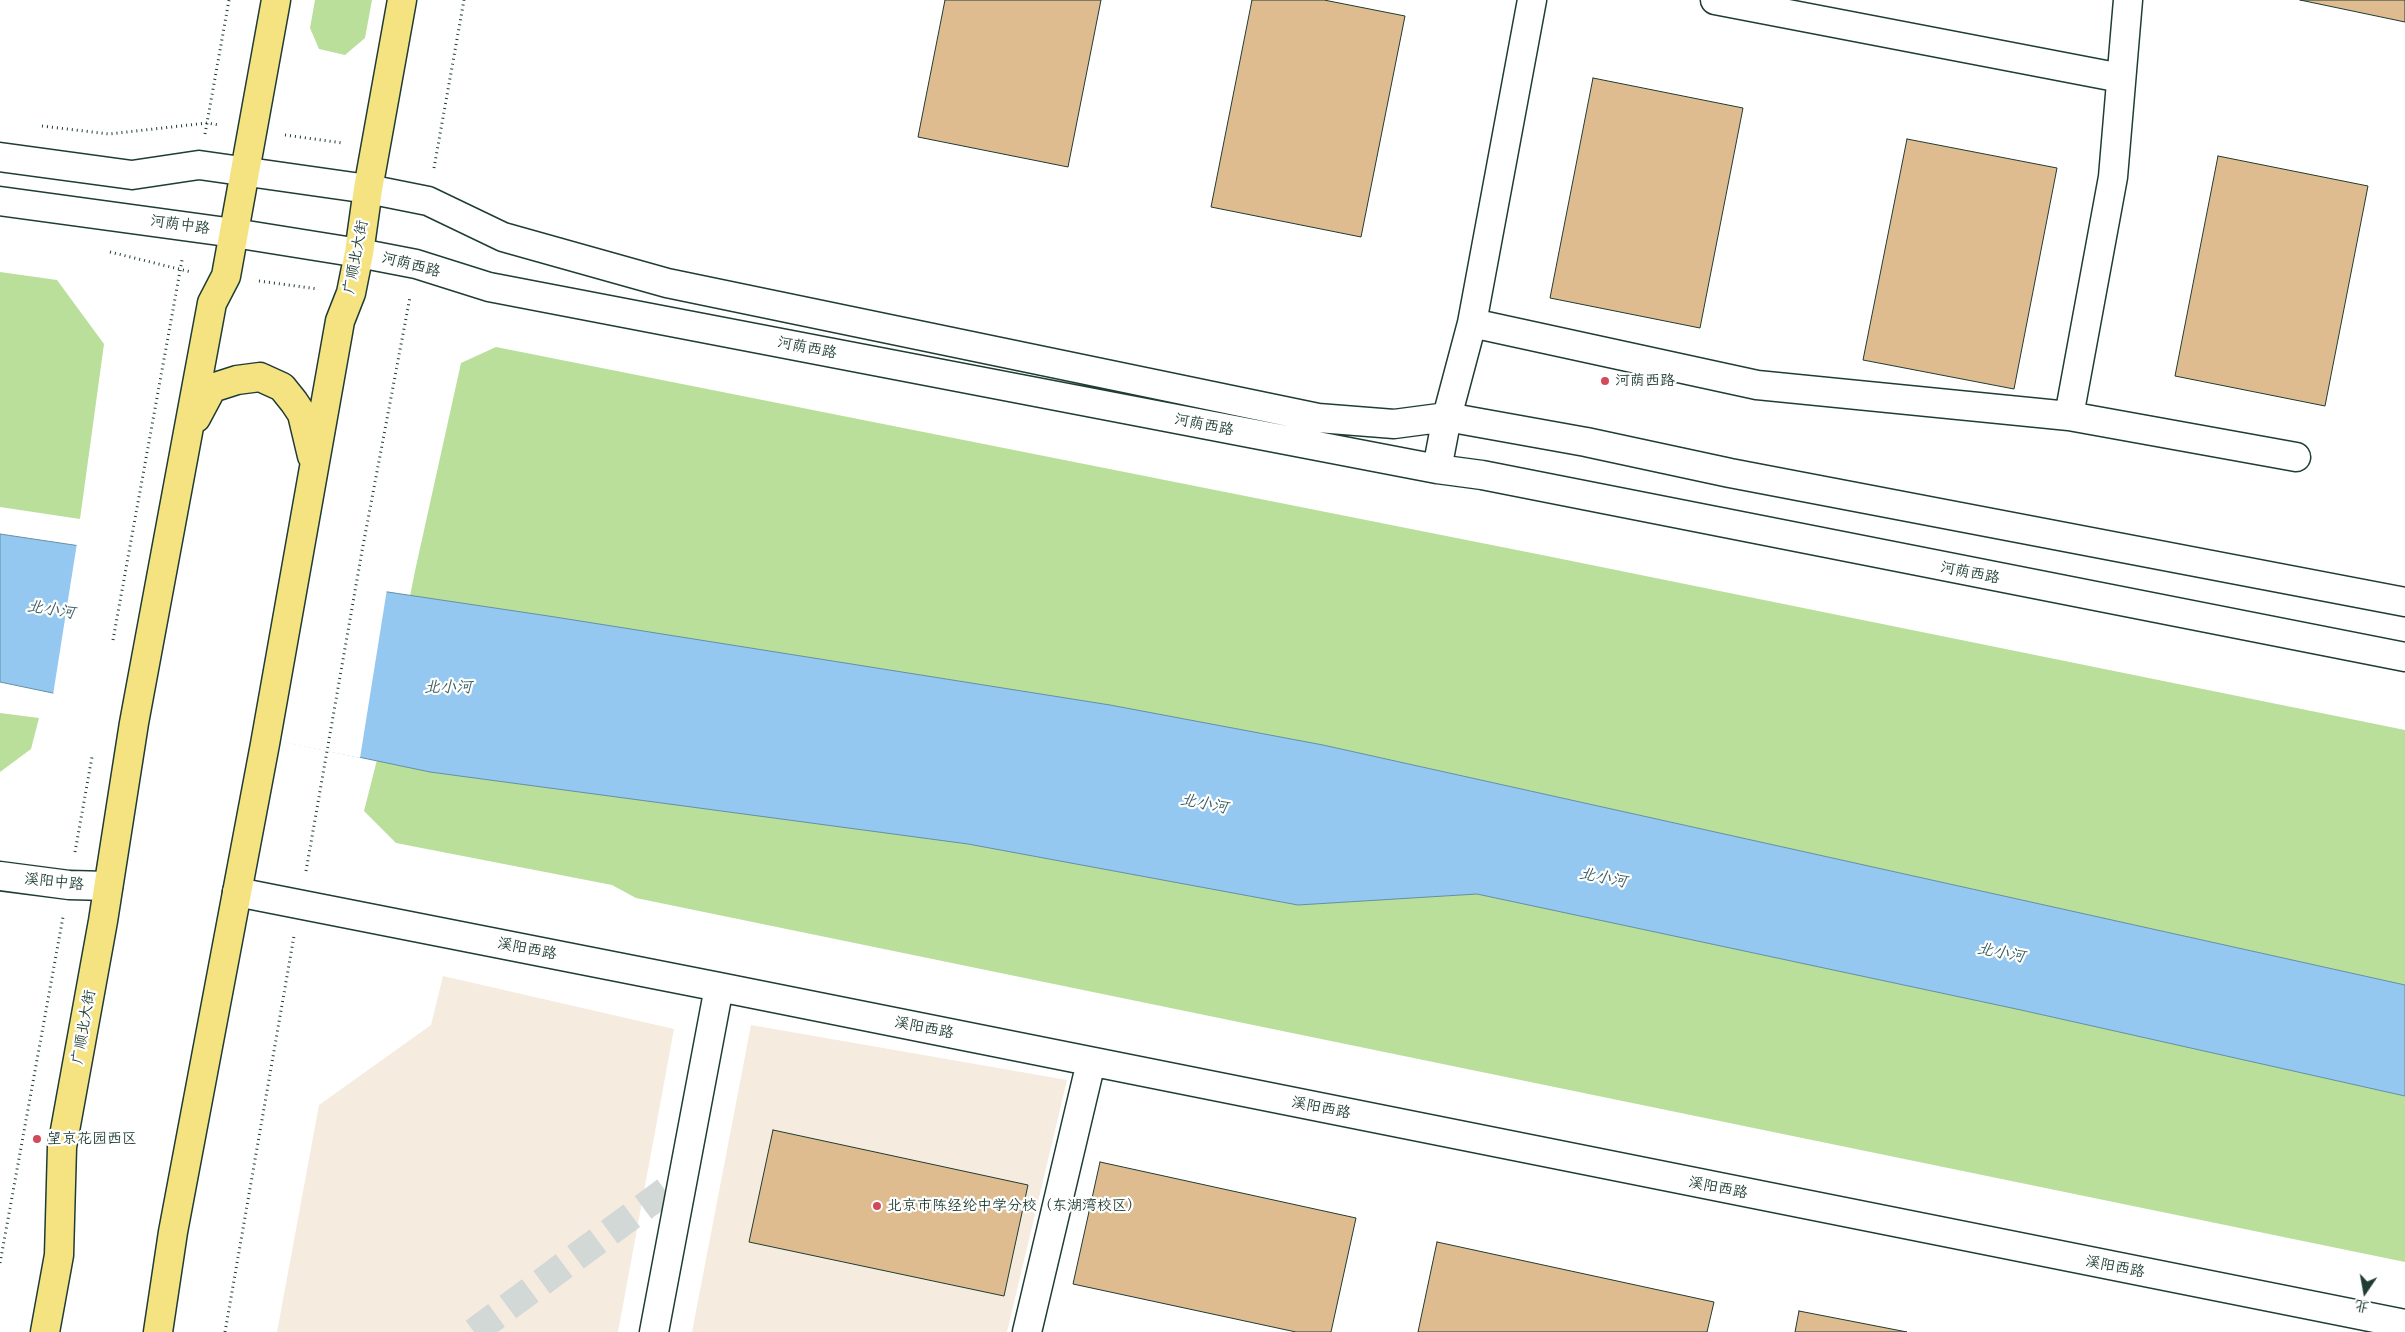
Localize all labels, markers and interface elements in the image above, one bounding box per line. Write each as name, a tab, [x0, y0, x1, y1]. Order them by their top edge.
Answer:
street label: 河荫中路	[149, 212, 211, 238]
street label: 广顺北大街	[340, 218, 372, 296]
street label: 河荫西路	[380, 249, 442, 281]
street label: 河荫西路	[776, 333, 838, 363]
place label: 河荫西路	[1615, 372, 1675, 390]
marker: 河荫西路	[1599, 375, 1611, 387]
street label: 河荫西路	[1173, 410, 1235, 440]
street label: 河荫西路	[1939, 558, 2001, 588]
water label: 北小河	[26, 597, 76, 623]
water label: 北小河	[424, 678, 472, 698]
water label: 北小河	[1179, 790, 1229, 818]
water label: 北小河	[1578, 864, 1628, 892]
street label: 溪阳中路	[23, 870, 85, 894]
street label: 溪阳西路	[496, 934, 558, 964]
water label: 北小河	[1976, 939, 2026, 967]
street label: 广顺北大街	[69, 989, 99, 1065]
street label: 溪阳西路	[893, 1013, 955, 1043]
street label: 溪阳西路	[1290, 1093, 1352, 1123]
place label: 望京花园西区	[47, 1130, 137, 1148]
marker: 望京花园西区	[31, 1133, 43, 1145]
street label: 溪阳西路	[1687, 1173, 1749, 1203]
place label: 北京市陈经纶中学分校（东湖湾校区）	[887, 1197, 1142, 1215]
marker: 北京市陈经纶中学分校（东湖湾校区）	[871, 1200, 883, 1212]
street label: 溪阳西路	[2084, 1252, 2146, 1282]
north arrow	[2340, 1267, 2390, 1317]
text: 北	[2353, 1295, 2371, 1319]

